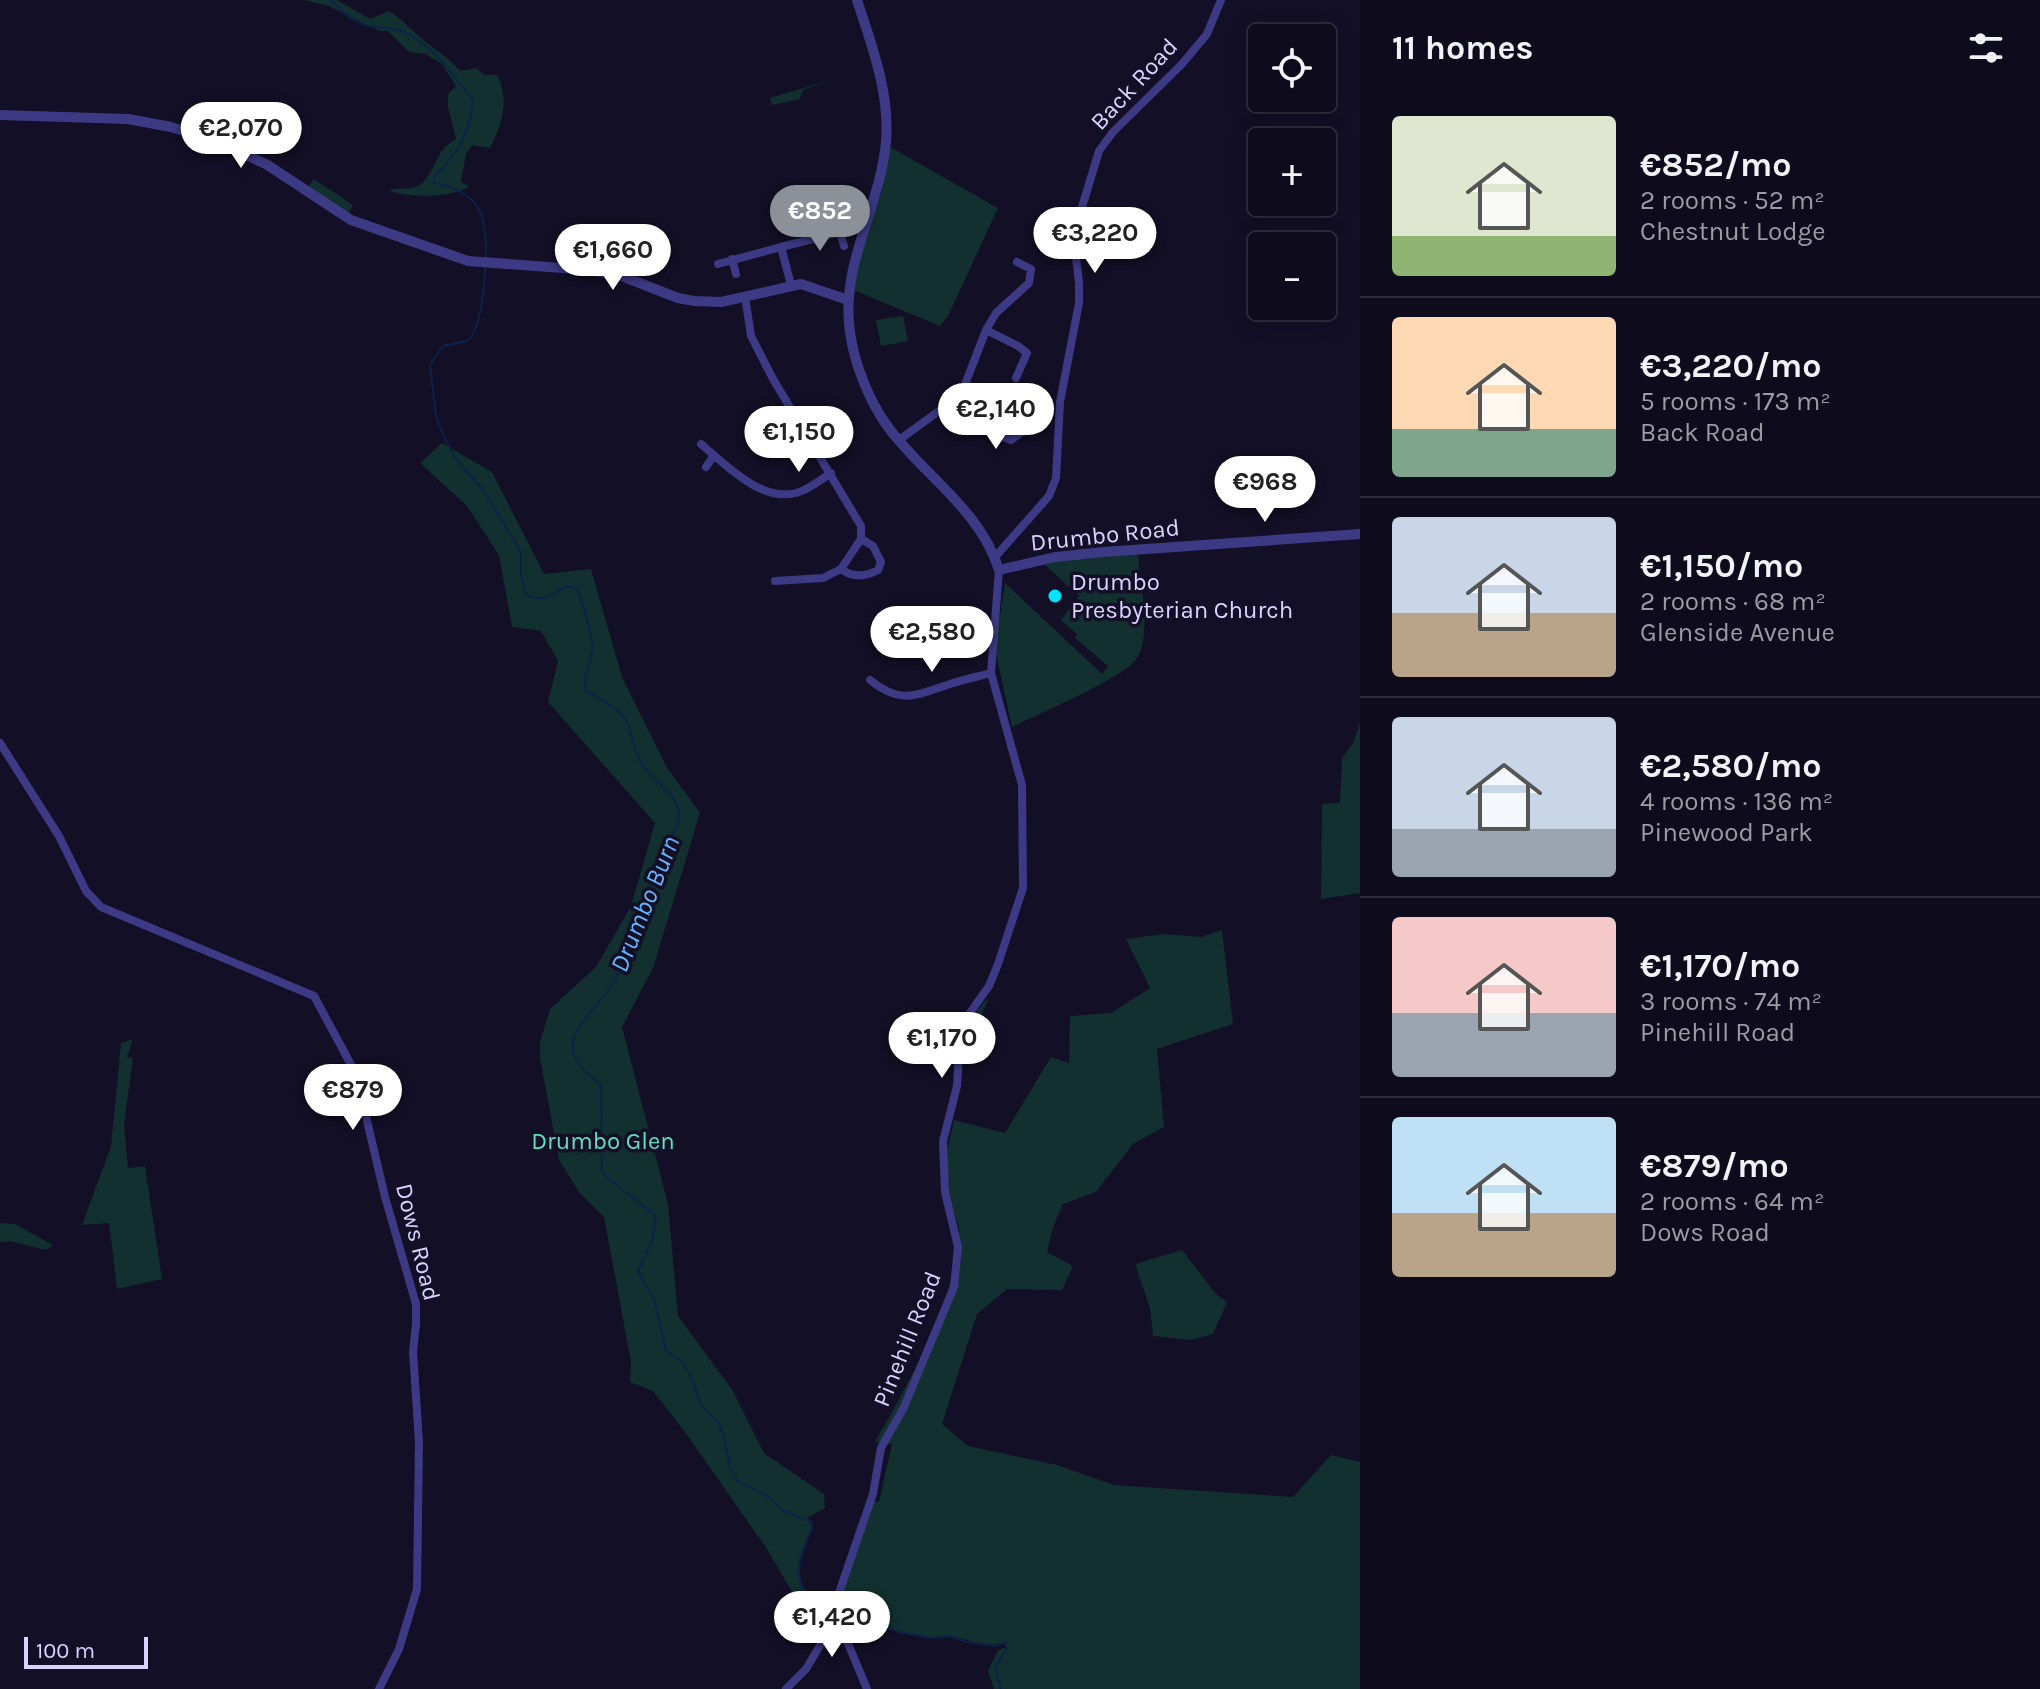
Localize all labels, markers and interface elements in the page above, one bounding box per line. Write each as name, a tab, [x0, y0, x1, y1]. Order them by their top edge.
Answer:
map controls	[1248, 24, 1336, 320]
button: locate	[1248, 24, 1336, 112]
icon: filters	[1964, 26, 2008, 70]
text: 11 homes	[1392, 28, 1534, 68]
street label: Back Road	[1085, 32, 1183, 136]
pin: €2,070	[176, 102, 306, 170]
text: €2,070	[199, 112, 283, 143]
button: +	[1248, 128, 1336, 216]
text: €852/mo	[1640, 145, 1791, 185]
icon: home	[1456, 148, 1552, 244]
pin: €852	[773, 185, 867, 253]
text: 2 rooms · 52 m²	[1640, 185, 1825, 216]
text: €852	[788, 195, 852, 226]
pin: €3,220	[1030, 207, 1160, 275]
text: Chestnut Lodge	[1640, 216, 1826, 247]
text: €3,220	[1051, 217, 1139, 248]
pin: €1,660	[548, 224, 678, 292]
button: −	[1248, 232, 1336, 320]
text: €1,660	[573, 234, 653, 265]
text: €3,220/mo	[1640, 346, 1821, 386]
icon: home	[1456, 349, 1552, 445]
pin: €2,140	[931, 383, 1061, 451]
text: 5 rooms · 173 m²	[1640, 386, 1831, 417]
text: €2,140	[956, 393, 1036, 424]
pin: €1,150	[734, 406, 864, 474]
text: €1,150	[762, 416, 836, 447]
text: Back Road	[1640, 417, 1765, 448]
pin: €968	[1218, 456, 1312, 524]
text: €968	[1233, 466, 1297, 497]
street label: Drumbo Road	[1029, 513, 1181, 557]
text: €1,150/mo	[1640, 546, 1803, 586]
icon: home	[1456, 549, 1552, 645]
place label: Drumbo Presbyterian Church	[1071, 568, 1293, 624]
text: 2 rooms · 68 m²	[1640, 586, 1826, 617]
marker: Drumbo Presbyterian Church	[1046, 587, 1064, 605]
pin: €2,580	[867, 606, 997, 674]
text: €2,580	[888, 616, 976, 647]
text: Glenside Avenue	[1640, 617, 1835, 648]
text: €2,580/mo	[1640, 746, 1822, 786]
icon: home	[1456, 749, 1552, 845]
text: 4 rooms · 136 m²	[1640, 786, 1833, 817]
text: Pinewood Park	[1640, 817, 1813, 848]
water label: Drumbo Burn	[604, 831, 686, 977]
text: €1,170/mo	[1640, 946, 1800, 986]
icon: home	[1456, 949, 1552, 1045]
text: 3 rooms · 74 m²	[1640, 986, 1822, 1017]
pin: €1,170	[877, 1012, 1007, 1080]
text: Pinehill Road	[1640, 1017, 1795, 1048]
text: €1,170	[907, 1022, 977, 1053]
pin: €879	[306, 1064, 400, 1132]
text: €879	[322, 1074, 384, 1105]
park label: Drumbo Glen	[531, 1127, 675, 1155]
text: €879/mo	[1640, 1146, 1789, 1186]
icon: home	[1456, 1149, 1552, 1245]
street label: Dows Road	[390, 1180, 446, 1304]
text: 2 rooms · 64 m²	[1640, 1186, 1824, 1217]
text: Dows Road	[1640, 1217, 1770, 1248]
street label: Pinehill Road	[867, 1267, 947, 1411]
pin: €1,420	[767, 1591, 897, 1659]
text: €1,420	[792, 1601, 872, 1632]
scale bar	[24, 1633, 148, 1669]
text: 100 m	[36, 1638, 95, 1664]

